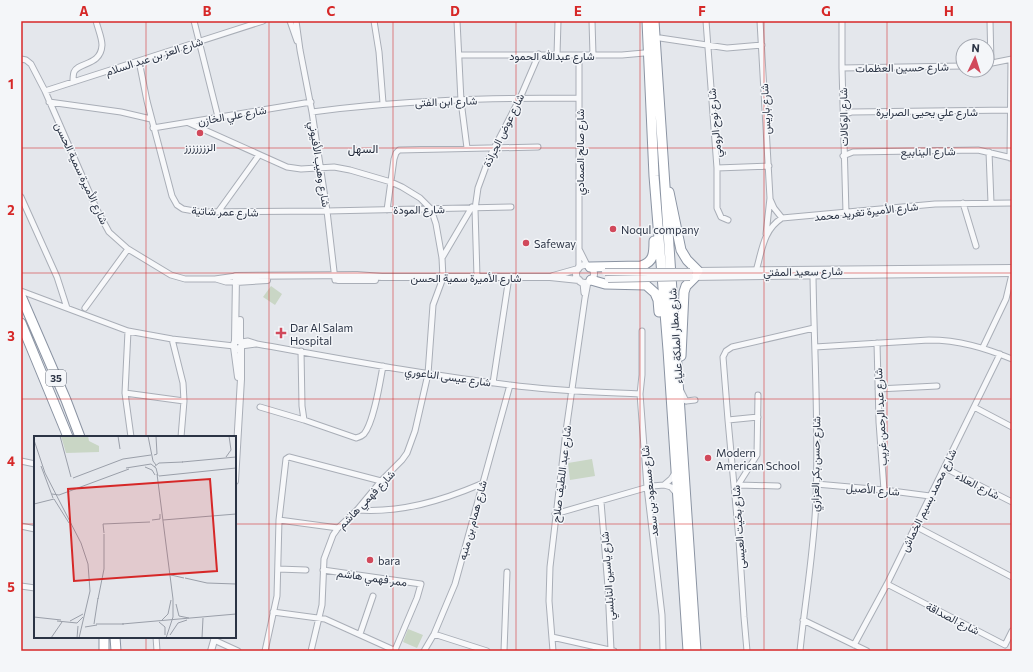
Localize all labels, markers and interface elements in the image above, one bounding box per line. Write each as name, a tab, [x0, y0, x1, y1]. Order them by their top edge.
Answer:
text: A	[79, 3, 89, 19]
text: B	[203, 3, 212, 19]
text: C	[327, 3, 336, 19]
text: D	[450, 3, 460, 19]
text: E	[574, 3, 582, 19]
text: F	[698, 3, 706, 19]
text: G	[821, 3, 831, 19]
text: H	[944, 3, 954, 19]
street label: شارع العز بن عبد السلام	[104, 34, 205, 80]
north arrow	[955, 38, 995, 78]
text: N	[971, 41, 980, 54]
street label: شارع عبدالله الحمود	[509, 49, 595, 64]
street label: شارع حسين العظمات	[855, 60, 949, 76]
text: 1	[8, 76, 14, 92]
street label: شارع باريس	[757, 83, 775, 135]
street label: شارع نوح الرومي	[704, 87, 727, 158]
street label: شارع الوكالات	[836, 87, 852, 146]
street label: شارع عوض الجراذة	[480, 91, 528, 170]
street label: شارع ابن الفتى	[415, 93, 478, 111]
street label: شارع علي الخازن	[197, 102, 268, 131]
street label: شارع علي يحيى الصرايرة	[876, 105, 978, 122]
street label: شارع صالح الصمادي	[573, 108, 590, 195]
street label: شارع الأميرة سمية الحسن	[51, 120, 112, 227]
street label: شارع وهيب الأفيوني	[303, 120, 333, 209]
marker: الززززززز	[195, 128, 205, 138]
place label: الززززززز	[183, 140, 216, 154]
district label: السهل	[348, 141, 378, 157]
street label: شارع الينابيع	[900, 144, 956, 160]
street label: شارع الأميرة تغريد محمد	[813, 199, 919, 225]
text: 2	[7, 202, 15, 218]
street label: شارع المودة	[393, 202, 445, 218]
street label: شارع عمر شاتية	[191, 203, 259, 221]
place label: Noqul company	[621, 223, 699, 236]
marker: Noqul company	[608, 224, 618, 234]
place label: Safeway	[534, 237, 576, 250]
marker: Safeway	[521, 238, 531, 248]
street label: شارع سعيد المفتي	[763, 264, 843, 282]
street label: شارع الأميرة سمية الحسن	[410, 271, 522, 286]
street label: شارع مطار الملكة علياء	[665, 287, 687, 384]
place label: Dar Al Salam Hospital	[290, 321, 353, 347]
marker: Dar Al Salam Hospital	[275, 327, 287, 339]
text: 3	[7, 328, 15, 344]
street label: شارع عيسى الناعوري	[403, 364, 492, 392]
street label: شارع عبد الرحمن غريب	[871, 367, 891, 466]
road number: 35	[46, 370, 66, 386]
street label: شارع حسن بكر العزازي	[808, 416, 826, 512]
street label: شارع عبد اللطيف صلاح	[549, 424, 575, 524]
inset map	[34, 436, 236, 638]
street label: شارع مسعود بن سعد	[638, 444, 662, 537]
place label: Modern American School	[716, 446, 800, 472]
street label: شارع محمد بسيم الخماش	[897, 446, 961, 554]
text: 4	[7, 453, 15, 469]
marker: Modern American School	[703, 453, 713, 463]
street label: شارع فهمي هاشم	[335, 467, 400, 534]
street label: شارع العلاء	[953, 468, 1002, 503]
street label: شارع همام بن منبه	[455, 478, 491, 562]
street label: شارع الأصيل	[845, 480, 901, 500]
street label: شارع بخيت العيسى	[729, 484, 749, 569]
street label: شارع ياسين النابلسي	[597, 531, 621, 621]
place label: bara	[378, 554, 400, 567]
marker: bara	[365, 555, 375, 565]
street label: ممر فهمي هاشم	[335, 566, 408, 592]
text: 5	[7, 579, 15, 595]
street label: شارع الصداقة	[923, 599, 982, 639]

